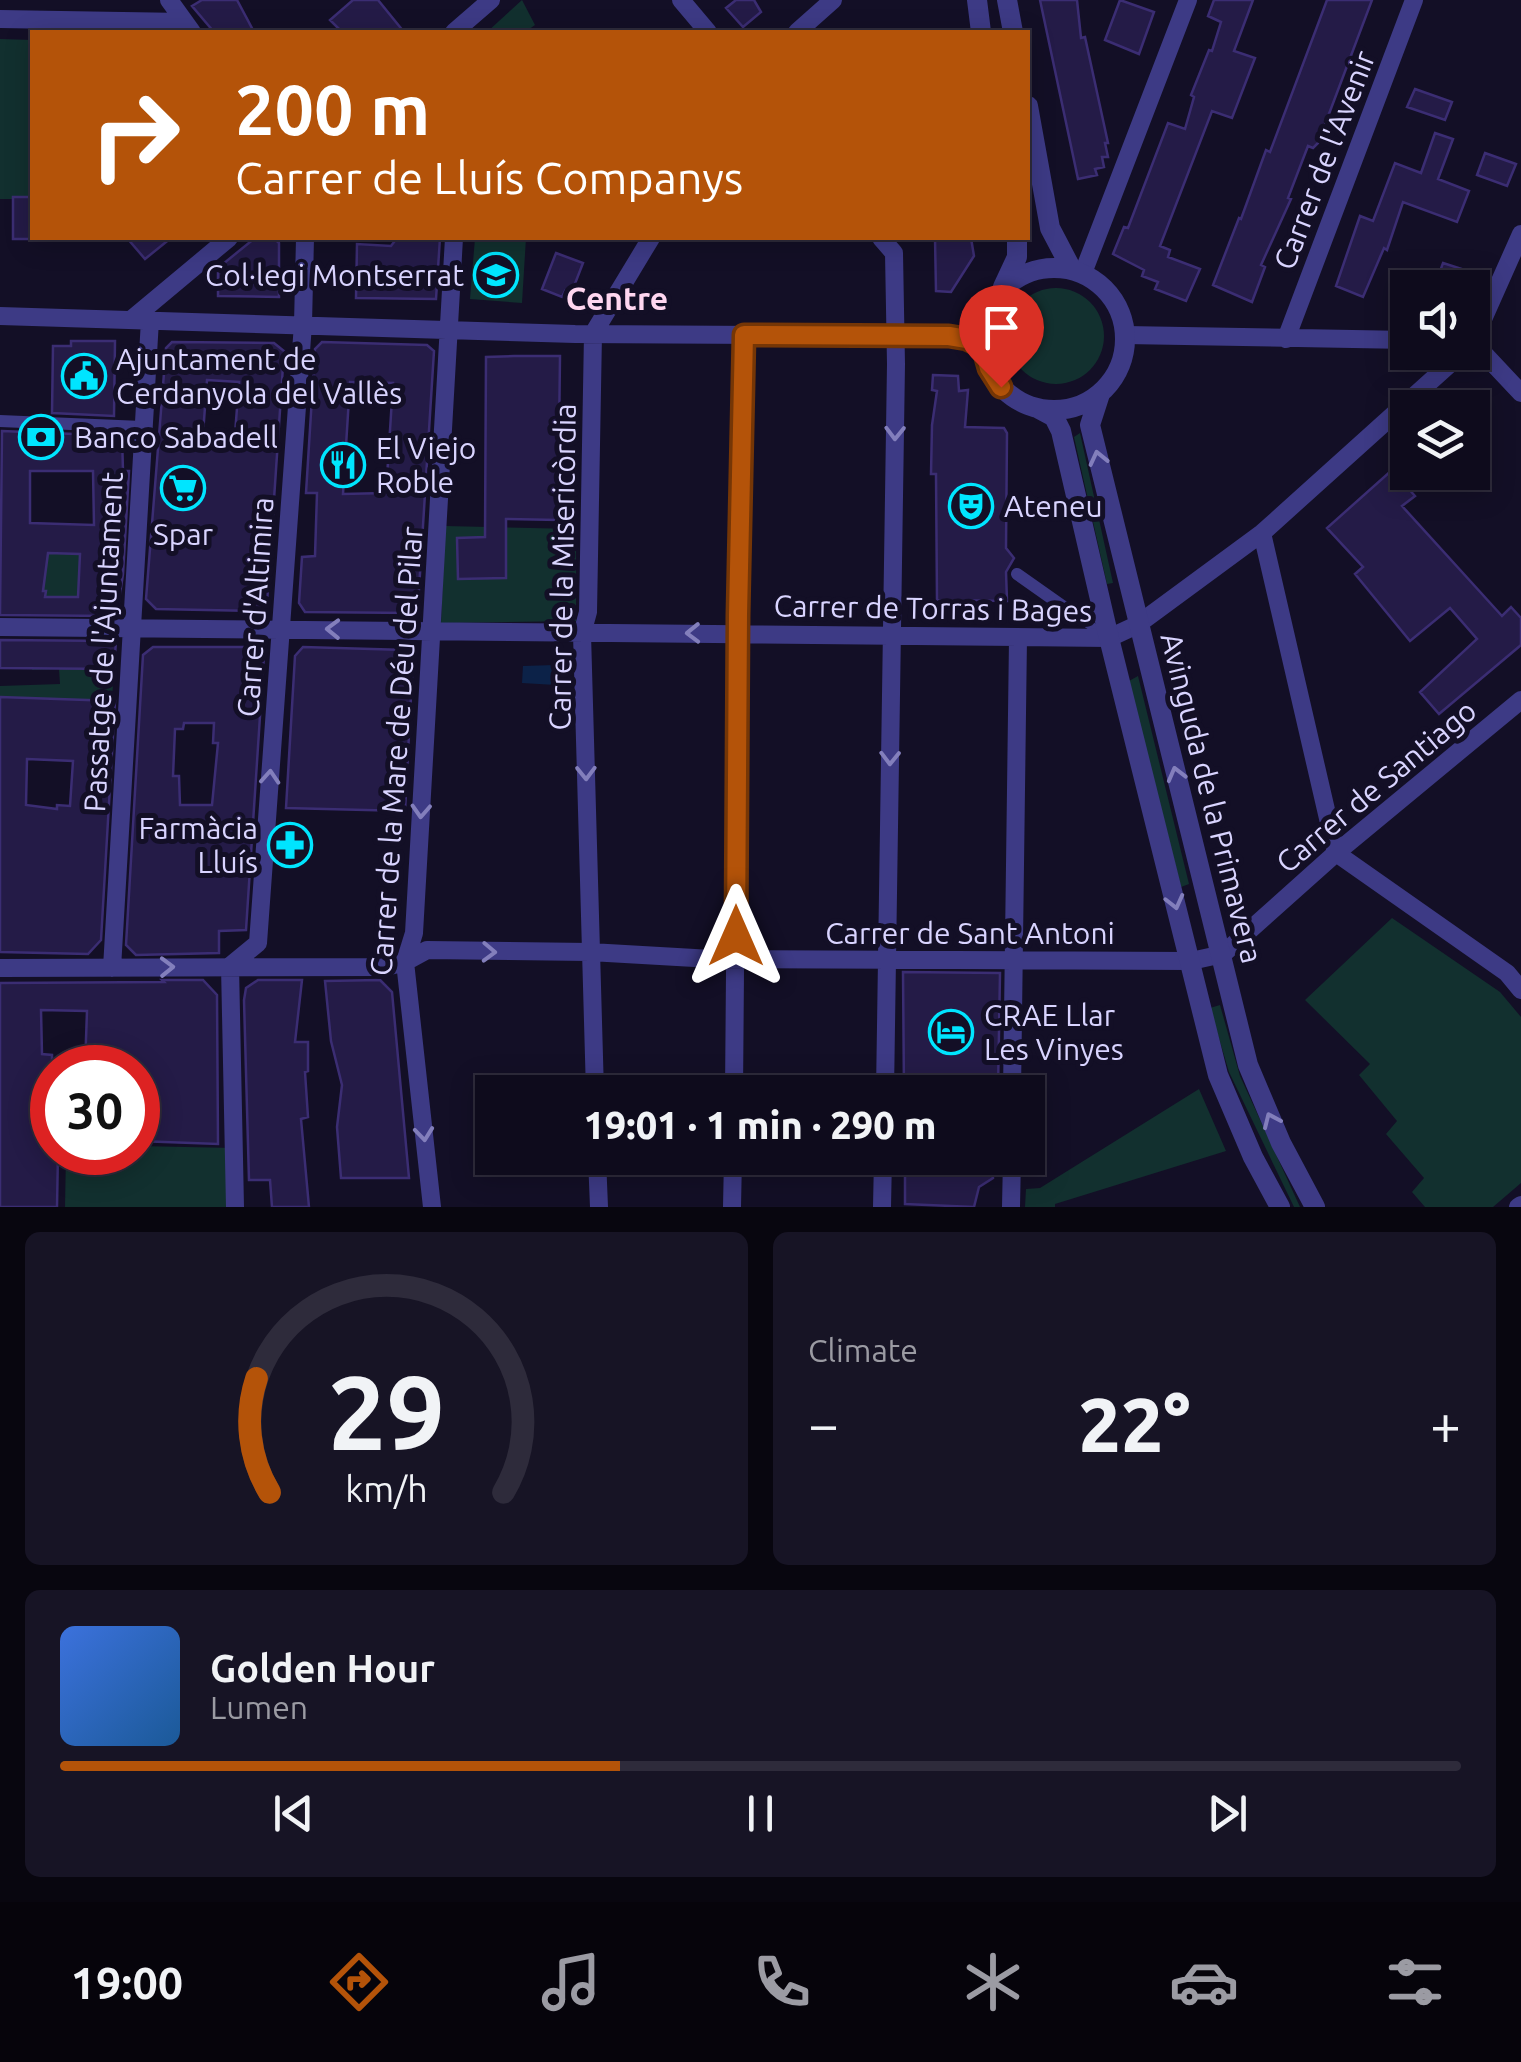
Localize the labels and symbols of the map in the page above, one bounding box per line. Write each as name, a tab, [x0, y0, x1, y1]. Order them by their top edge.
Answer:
street label: Carrer de l'Avenir	[1267, 45, 1382, 274]
school or university icon: Col·legi Montserrat	[473, 252, 519, 298]
place label: Col·legi Montserrat	[205, 258, 464, 292]
district label: Centre	[566, 280, 668, 316]
pin	[959, 285, 1044, 388]
place label: Ajuntament de Cerdanyola del Vallès	[116, 342, 402, 410]
public building icon: Ajuntament de Cerdanyola del Vallès	[61, 353, 107, 399]
street label: Carrer de la Misericòrdia	[542, 403, 582, 731]
bank icon: Banco Sabadell	[18, 414, 64, 460]
place label: Banco Sabadell	[74, 420, 278, 454]
one-way arrow	[884, 425, 905, 441]
place label: El Viejo Roble	[376, 431, 476, 499]
restaurant icon: El Viejo Roble	[320, 442, 366, 488]
one-way arrow	[1089, 450, 1110, 467]
supermarket icon: Spar	[160, 465, 206, 511]
street label: Passatge de l'Ajuntament	[77, 471, 129, 813]
theatre icon: Ateneu	[948, 483, 994, 529]
place label: Ateneu	[1004, 489, 1103, 523]
street label: Carrer d'Altimira	[230, 496, 280, 718]
place label: Spar	[153, 517, 214, 551]
street label: Carrer de la Mare de Déu del Pilar	[363, 525, 429, 977]
street label: Carrer de Torras i Bages	[773, 588, 1093, 628]
one-way arrow	[324, 619, 340, 640]
one-way arrow	[684, 623, 700, 644]
street label: Avinguda de la Primavera	[1154, 629, 1270, 967]
street label: Carrer de Santiago	[1269, 693, 1483, 879]
one-way arrow	[880, 750, 901, 766]
one-way arrow	[576, 766, 597, 782]
one-way arrow	[1166, 766, 1187, 783]
one-way arrow	[259, 769, 281, 785]
one-way arrow	[411, 804, 432, 820]
place label: Farmàcia Lluís	[139, 811, 258, 879]
pharmacy icon: Farmàcia Lluís	[267, 822, 313, 868]
position arrow	[684, 884, 788, 988]
one-way arrow	[1163, 893, 1184, 910]
street label: Carrer de Sant Antoni	[825, 916, 1115, 950]
one-way arrow	[481, 941, 497, 962]
one-way arrow	[160, 956, 176, 977]
place label: CRAE Llar Les Vinyes	[984, 998, 1124, 1066]
hotel icon: CRAE Llar Les Vinyes	[928, 1009, 974, 1055]
speed limit sign: 30	[30, 1045, 160, 1175]
one-way arrow	[1263, 1112, 1283, 1130]
one-way arrow	[413, 1126, 434, 1142]

